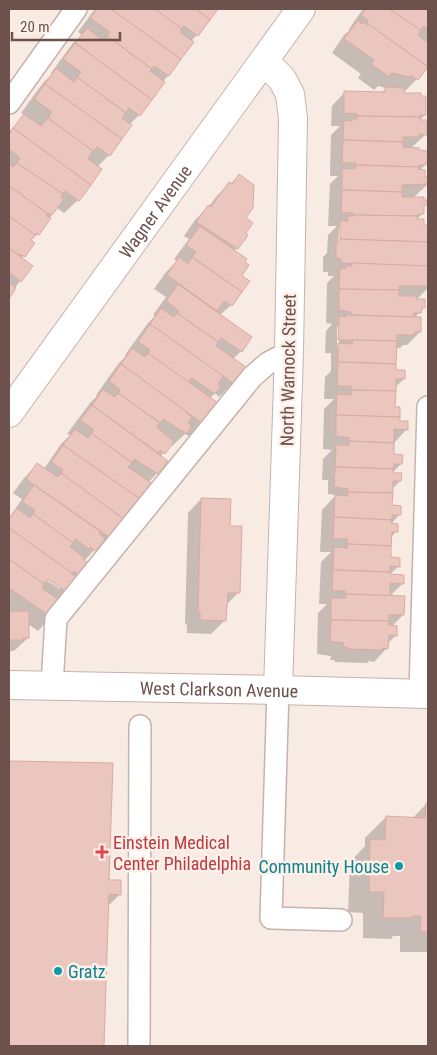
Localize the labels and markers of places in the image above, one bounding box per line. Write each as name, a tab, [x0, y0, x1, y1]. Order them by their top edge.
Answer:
place label: Einstein Medical Center Philadelphia	[113, 832, 251, 874]
marker: Einstein Medical Center Philadelphia	[95, 845, 109, 859]
place label: Community House	[259, 856, 389, 877]
marker: Community House	[393, 860, 405, 872]
place label: Gratz	[68, 961, 106, 982]
marker: Gratz	[52, 965, 64, 977]

